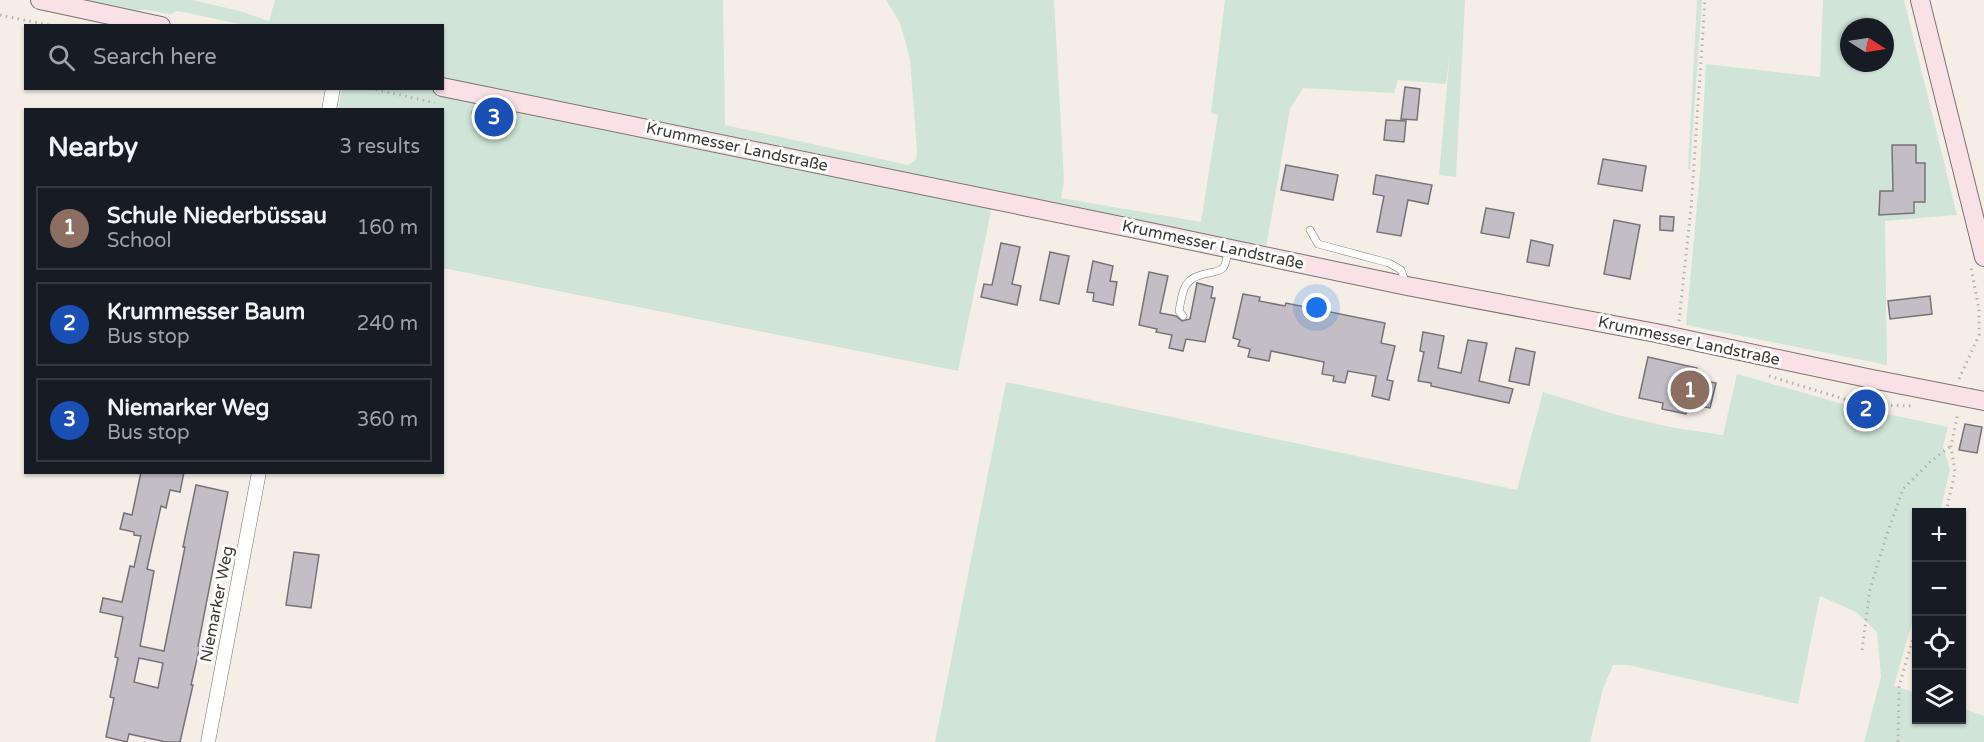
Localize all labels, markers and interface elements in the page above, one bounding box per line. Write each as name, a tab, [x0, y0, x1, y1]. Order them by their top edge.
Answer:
north arrow	[1840, 18, 1894, 72]
search box	[24, 24, 444, 90]
icon: search	[45, 41, 78, 74]
text: Search here	[93, 44, 217, 70]
pin: 3	[474, 94, 514, 140]
street label: Krummesser Landstraße	[644, 118, 830, 176]
text: Nearby	[48, 132, 138, 163]
text: 3 results	[340, 135, 420, 159]
text: Schule Niederbüssau	[107, 203, 327, 229]
text: 1	[63, 216, 76, 240]
text: 160 m	[357, 216, 418, 240]
street label: Krummesser Landstraße	[1120, 216, 1306, 274]
text: School	[107, 229, 171, 253]
your location	[1302, 293, 1331, 322]
text: Krummesser Baum	[107, 299, 305, 325]
text: 2	[63, 312, 76, 336]
text: 240 m	[357, 312, 418, 336]
street label: Krummesser Landstraße	[1596, 312, 1782, 370]
text: Bus stop	[107, 325, 190, 349]
pin: 1	[1670, 368, 1710, 412]
pin: 2	[1846, 386, 1886, 432]
text: Niemarker Weg	[107, 395, 269, 421]
text: 3	[63, 408, 76, 432]
text: 360 m	[357, 408, 418, 432]
text: Bus stop	[107, 421, 190, 445]
map controls	[1912, 508, 1966, 724]
button: +	[1912, 508, 1966, 562]
street label: Niemarker Weg	[196, 544, 238, 664]
button: −	[1912, 562, 1966, 616]
button: locate	[1912, 616, 1966, 670]
button: layers	[1912, 670, 1966, 724]

